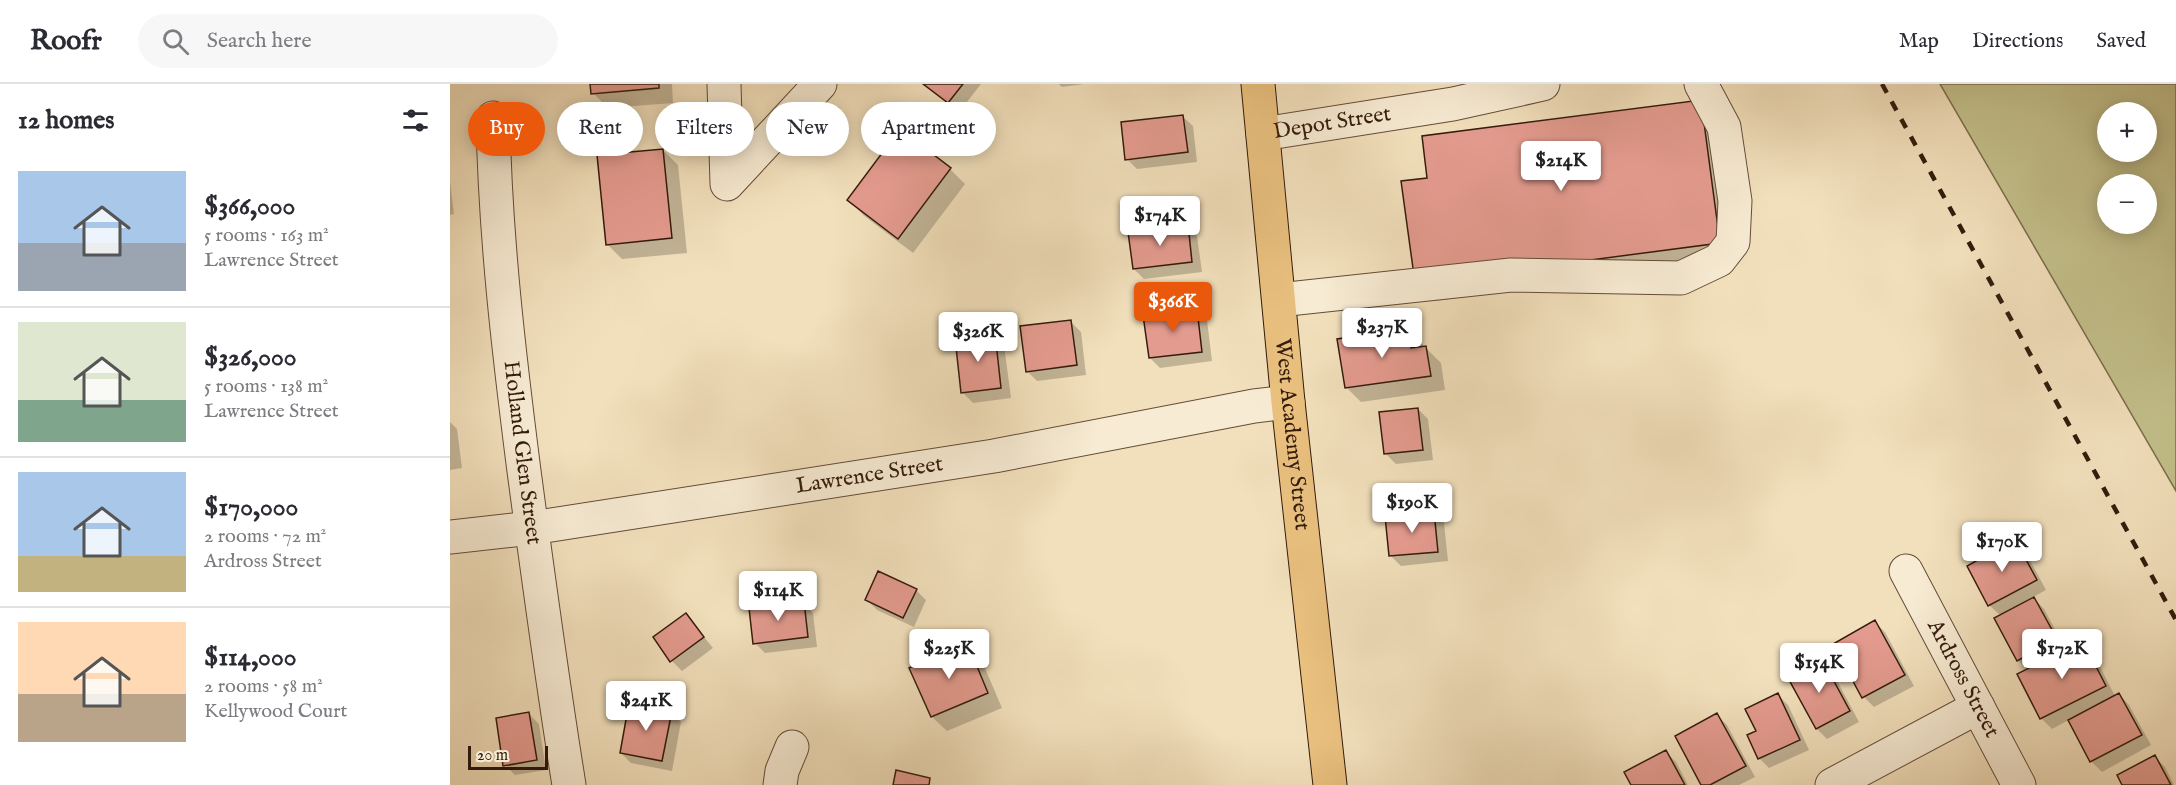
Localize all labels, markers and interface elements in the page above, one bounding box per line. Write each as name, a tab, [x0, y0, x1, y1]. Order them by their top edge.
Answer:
search box	[138, 14, 558, 68]
text: Roofr	[30, 24, 102, 59]
icon: search	[159, 25, 192, 58]
text: Search here	[207, 27, 312, 55]
text: Map	[1899, 28, 1939, 55]
text: Directions	[1972, 28, 2063, 55]
text: Saved	[2096, 28, 2146, 55]
street label: Depot Street	[1271, 100, 1393, 146]
chip: Buy	[468, 102, 545, 156]
chip: Rent	[557, 102, 643, 156]
chip: Filters	[655, 102, 754, 156]
chip: New	[766, 102, 849, 156]
chip: Apartment	[861, 102, 996, 156]
map controls	[2097, 102, 2157, 234]
button: +	[2097, 102, 2157, 162]
text: 12 homes	[18, 104, 114, 137]
icon: filters	[399, 104, 432, 137]
pin: $214K	[1519, 141, 1603, 192]
text: $214K	[1535, 148, 1587, 173]
button: −	[2097, 174, 2157, 234]
text: $366,000	[204, 190, 295, 223]
icon: home	[66, 195, 138, 267]
pin: $174K	[1118, 196, 1202, 247]
text: $174K	[1134, 203, 1186, 228]
text: 5 rooms · 163 m²	[204, 223, 329, 248]
text: Lawrence Street	[204, 248, 339, 273]
pin: $366K	[1131, 282, 1215, 333]
text: $366K	[1148, 289, 1198, 314]
pin: $237K	[1340, 308, 1424, 359]
pin: $326K	[936, 312, 1020, 363]
text: $237K	[1356, 315, 1408, 340]
text: $326K	[953, 319, 1003, 344]
street label: West Academy Street	[1268, 337, 1316, 532]
text: $326,000	[204, 341, 297, 374]
icon: home	[66, 346, 138, 418]
street label: Holland Glen Street	[497, 359, 548, 547]
text: 5 rooms · 138 m²	[204, 374, 328, 399]
text: Lawrence Street	[204, 399, 339, 424]
street label: Lawrence Street	[794, 450, 945, 501]
pin: $190K	[1370, 483, 1454, 534]
text: $190K	[1386, 490, 1438, 515]
text: $170,000	[204, 491, 298, 524]
icon: home	[66, 496, 138, 568]
pin: $170K	[1960, 522, 2044, 573]
text: 2 rooms · 72 m²	[204, 524, 326, 549]
text: $170K	[1976, 529, 2028, 554]
text: Ardross Street	[204, 549, 322, 574]
pin: $114K	[736, 571, 820, 622]
text: $114K	[753, 578, 803, 603]
street label: Ardross Street	[1920, 614, 2006, 743]
pin: $225K	[907, 629, 991, 680]
pin: $172K	[2020, 629, 2104, 680]
text: $225K	[923, 636, 975, 661]
text: $172K	[2036, 636, 2088, 661]
text: $114,000	[204, 641, 296, 674]
pin: $154K	[1777, 643, 1861, 694]
icon: home	[66, 646, 138, 718]
text: $154K	[1794, 650, 1844, 675]
text: 2 rooms · 58 m²	[204, 674, 323, 699]
pin: $241K	[604, 681, 688, 732]
text: $241K	[620, 688, 672, 713]
text: Kellywood Court	[204, 699, 347, 724]
scale bar	[468, 743, 548, 770]
text: 20 m	[477, 746, 508, 766]

